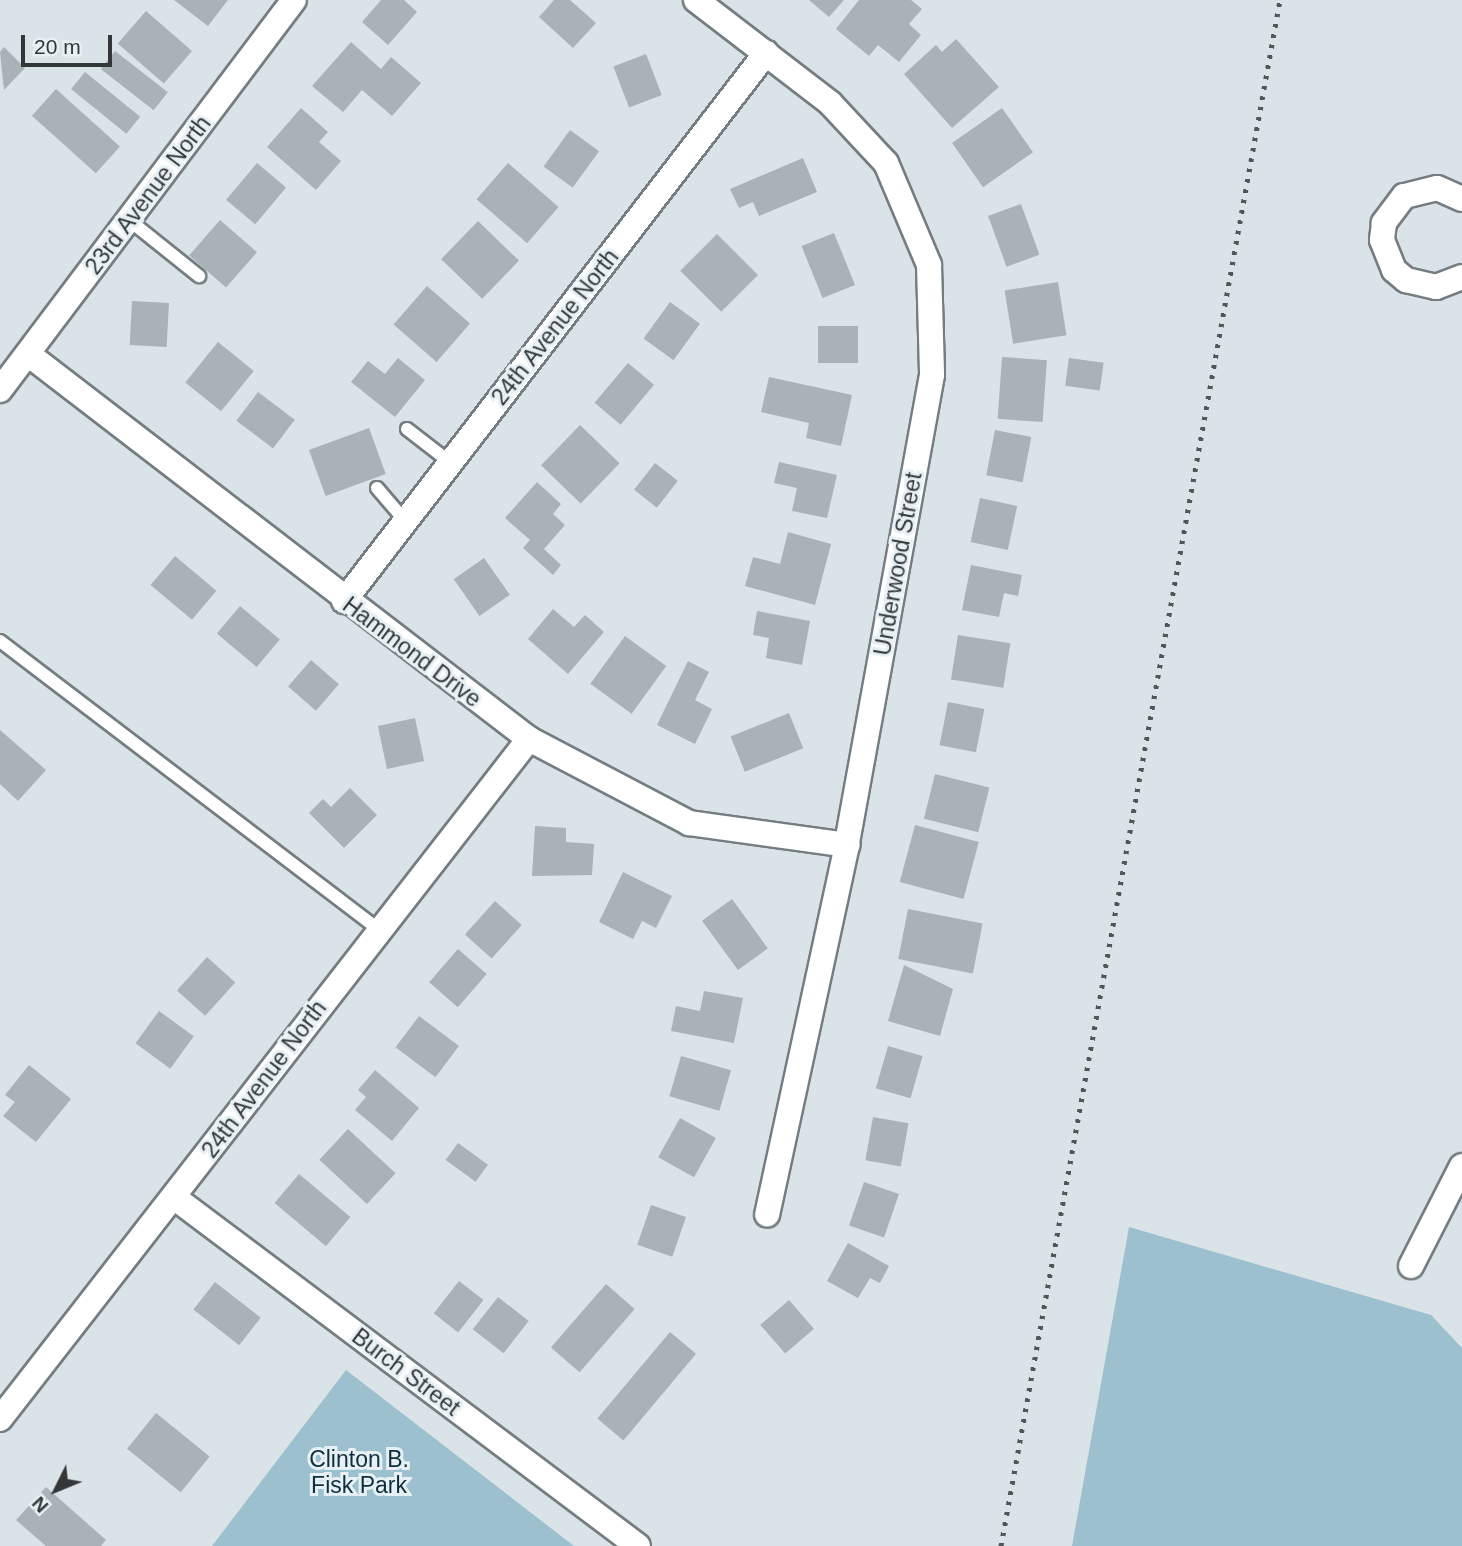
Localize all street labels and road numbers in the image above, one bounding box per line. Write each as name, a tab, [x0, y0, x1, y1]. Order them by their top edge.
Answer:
street label: 23rd Avenue North	[79, 110, 217, 280]
street label: 24th Avenue North	[485, 243, 625, 411]
street label: Underwood Street	[868, 470, 928, 658]
street label: Hammond Drive	[337, 591, 487, 713]
street label: 24th Avenue North	[195, 994, 333, 1164]
street label: Burch Street	[347, 1323, 465, 1421]

